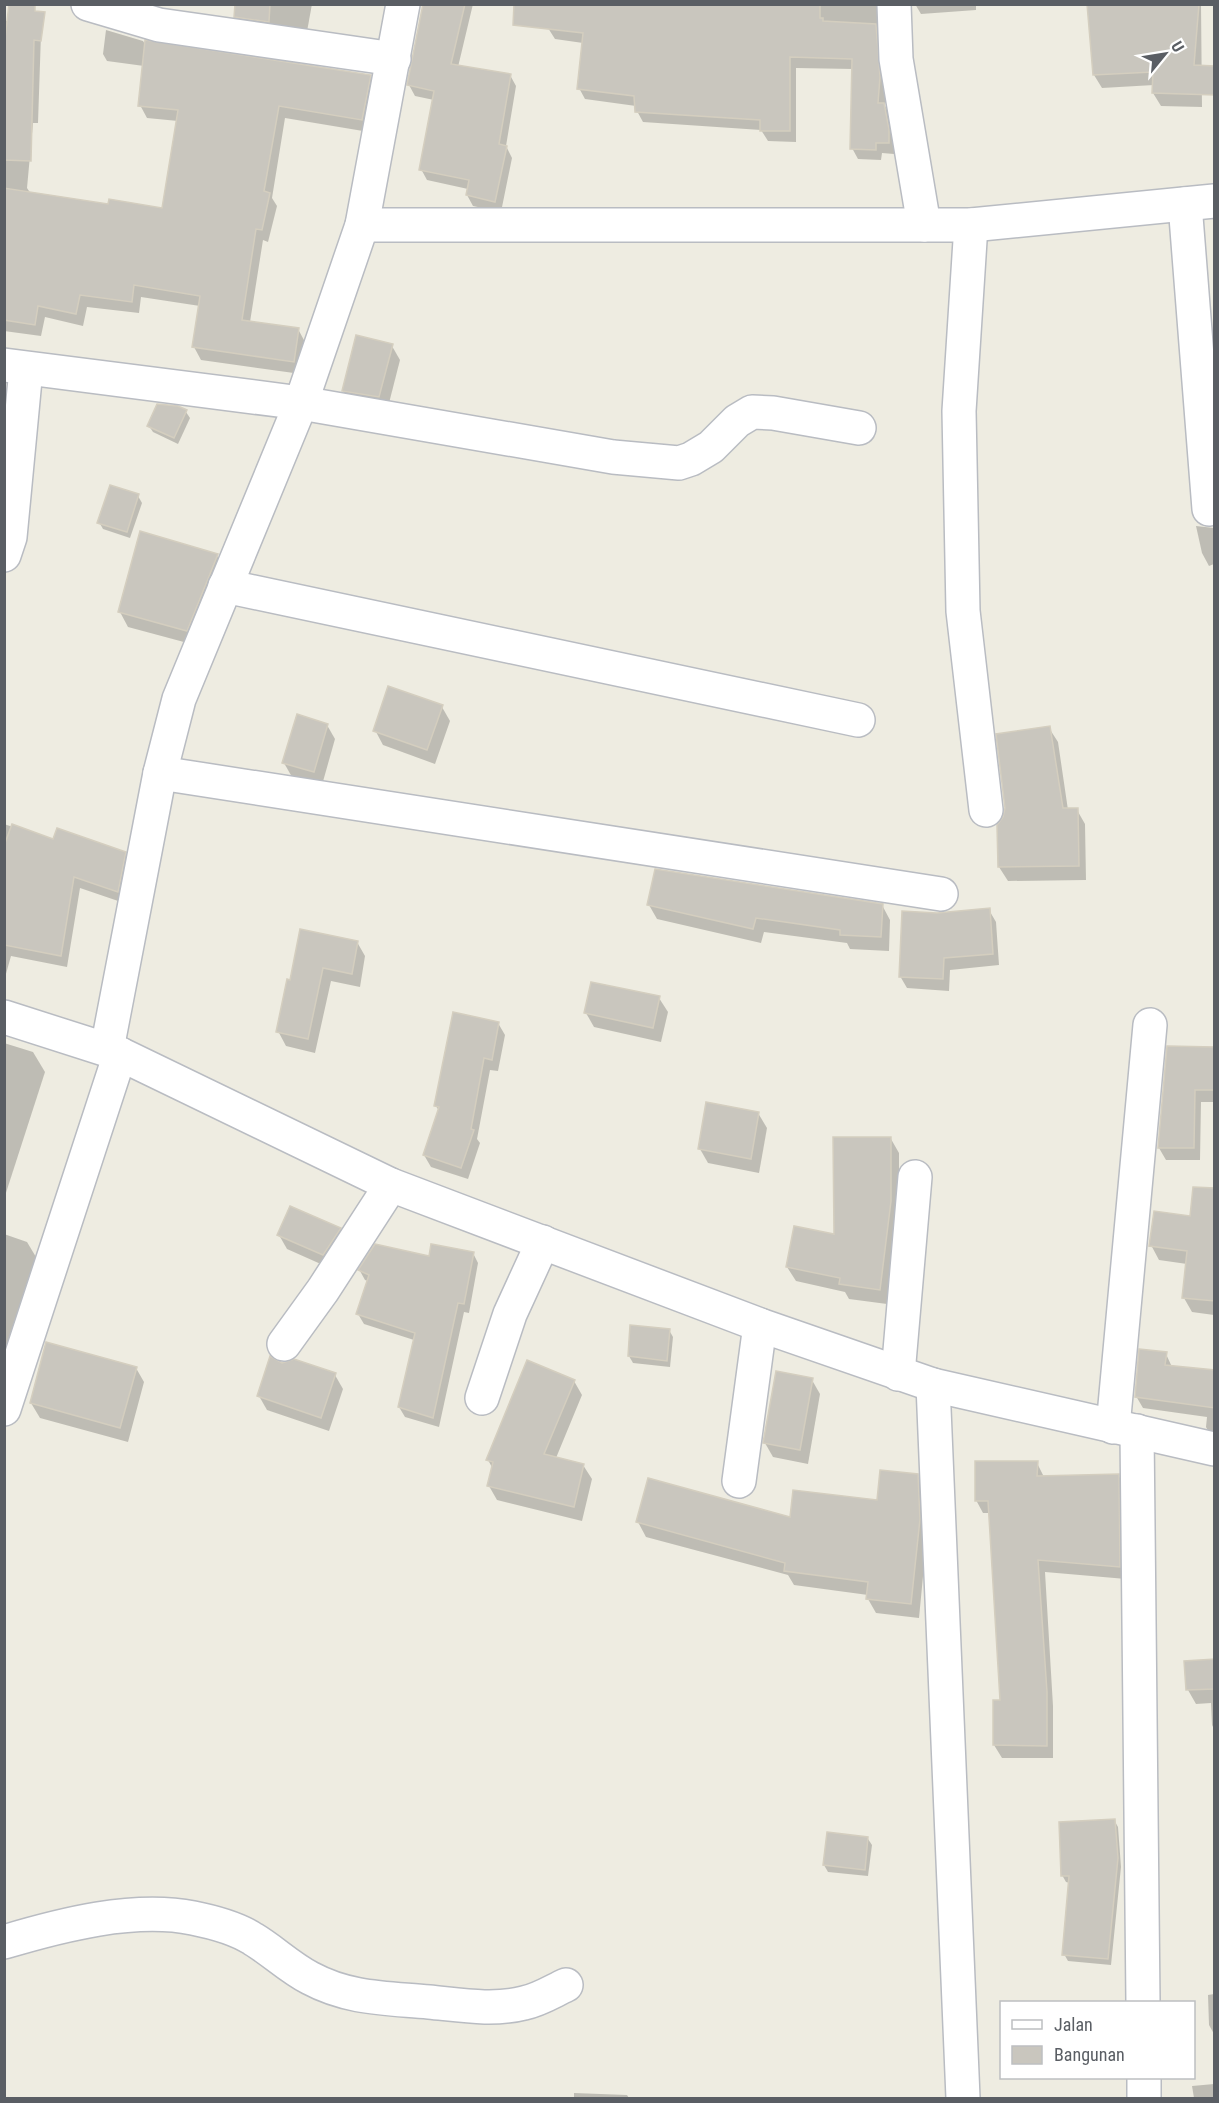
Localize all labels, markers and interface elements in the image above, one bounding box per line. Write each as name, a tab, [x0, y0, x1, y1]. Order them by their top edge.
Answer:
north arrow	[1135, 24, 1195, 84]
text: U	[1167, 38, 1188, 55]
legend	[1000, 2001, 1195, 2079]
text: Jalan	[1054, 2014, 1093, 2035]
text: Bangunan	[1054, 2044, 1125, 2065]

